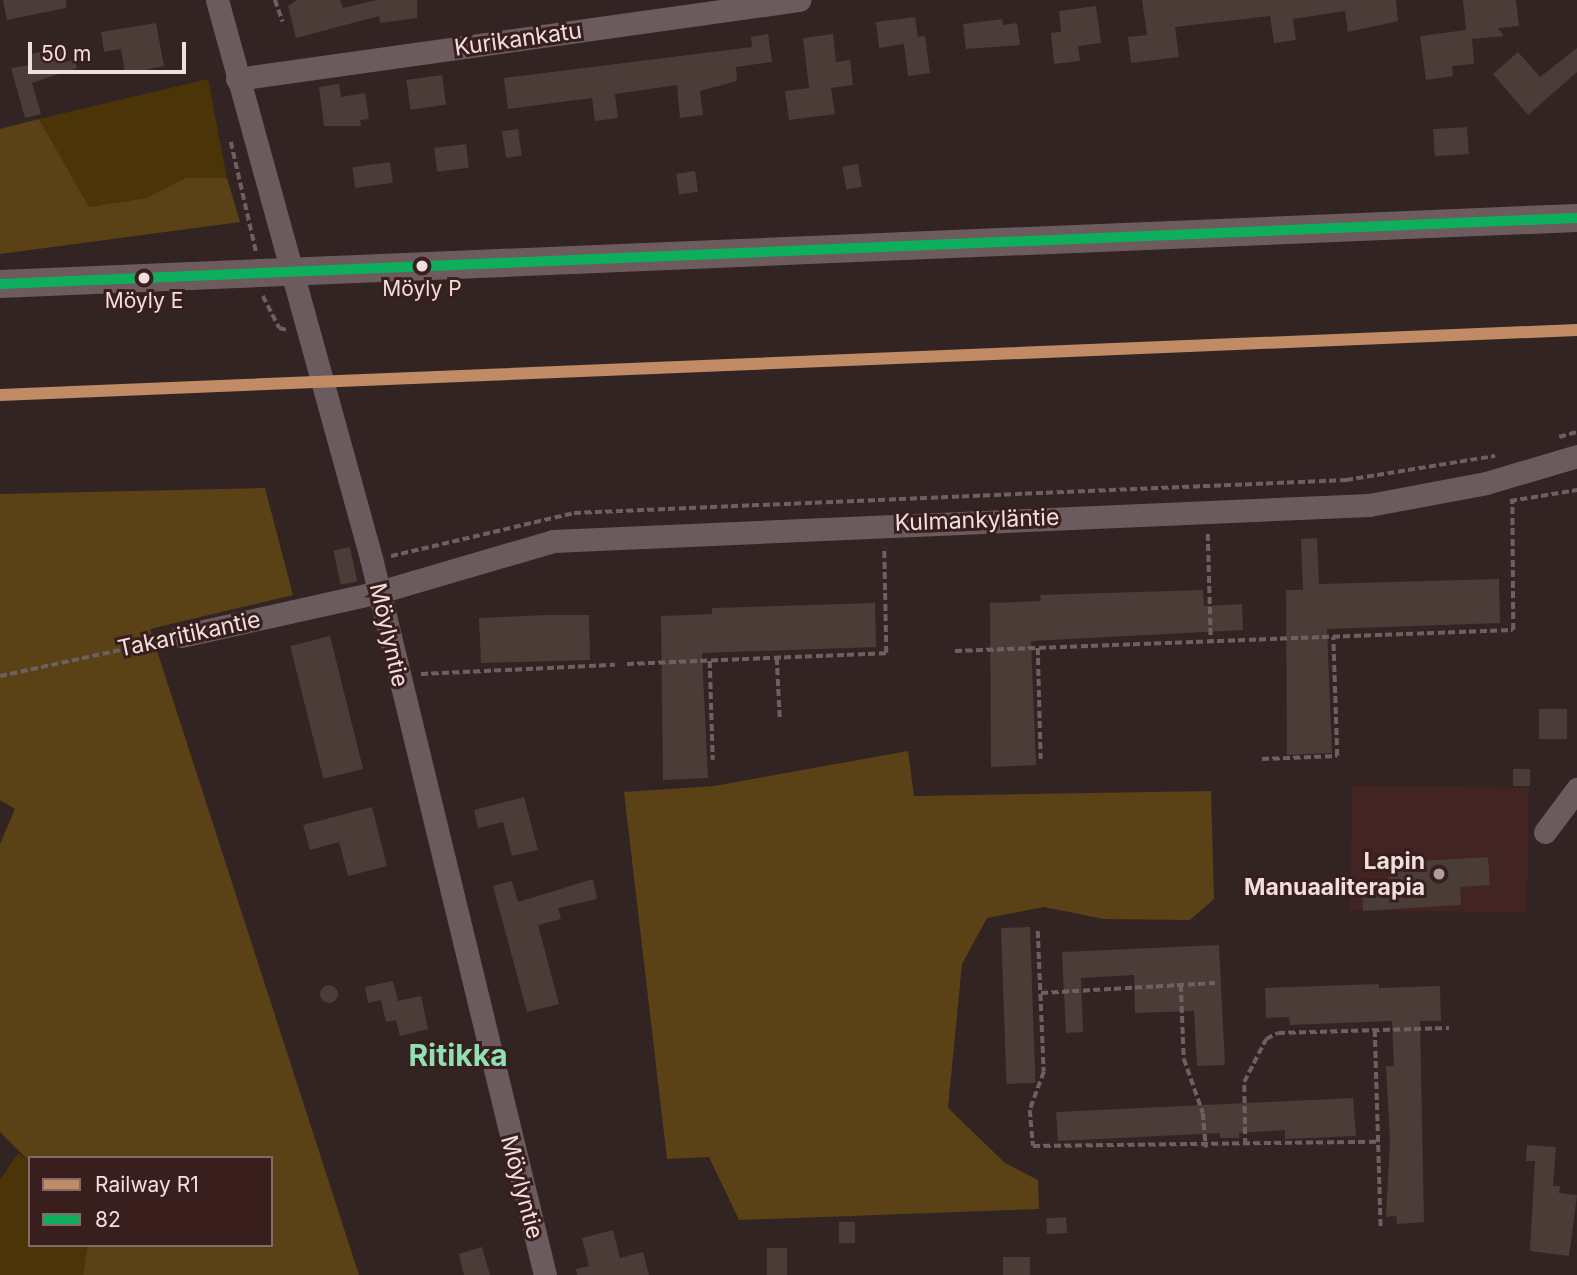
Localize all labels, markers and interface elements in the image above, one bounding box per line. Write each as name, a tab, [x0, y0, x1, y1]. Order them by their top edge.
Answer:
street label: Kurikankatu	[452, 16, 584, 62]
scale bar	[32, 28, 189, 72]
text: 50 m	[41, 41, 91, 66]
marker: Möyly P	[415, 259, 429, 273]
marker: Möyly E	[137, 271, 151, 285]
place label: Möyly P	[382, 276, 462, 302]
place label: Möyly E	[105, 288, 183, 314]
street label: Kulmankyläntie	[894, 503, 1060, 537]
street label: Möylyntie	[364, 580, 414, 690]
street label: Takaritikantie	[115, 605, 263, 663]
place label: Lapin Manuaaliterapia	[1244, 847, 1425, 901]
marker: Lapin Manuaaliterapia	[1431, 866, 1447, 882]
district label: Ritikka	[408, 1037, 508, 1073]
street label: Möylyntie	[495, 1132, 549, 1242]
legend	[28, 1156, 273, 1247]
text: Railway R1	[95, 1172, 199, 1197]
text: 82	[95, 1207, 121, 1232]

